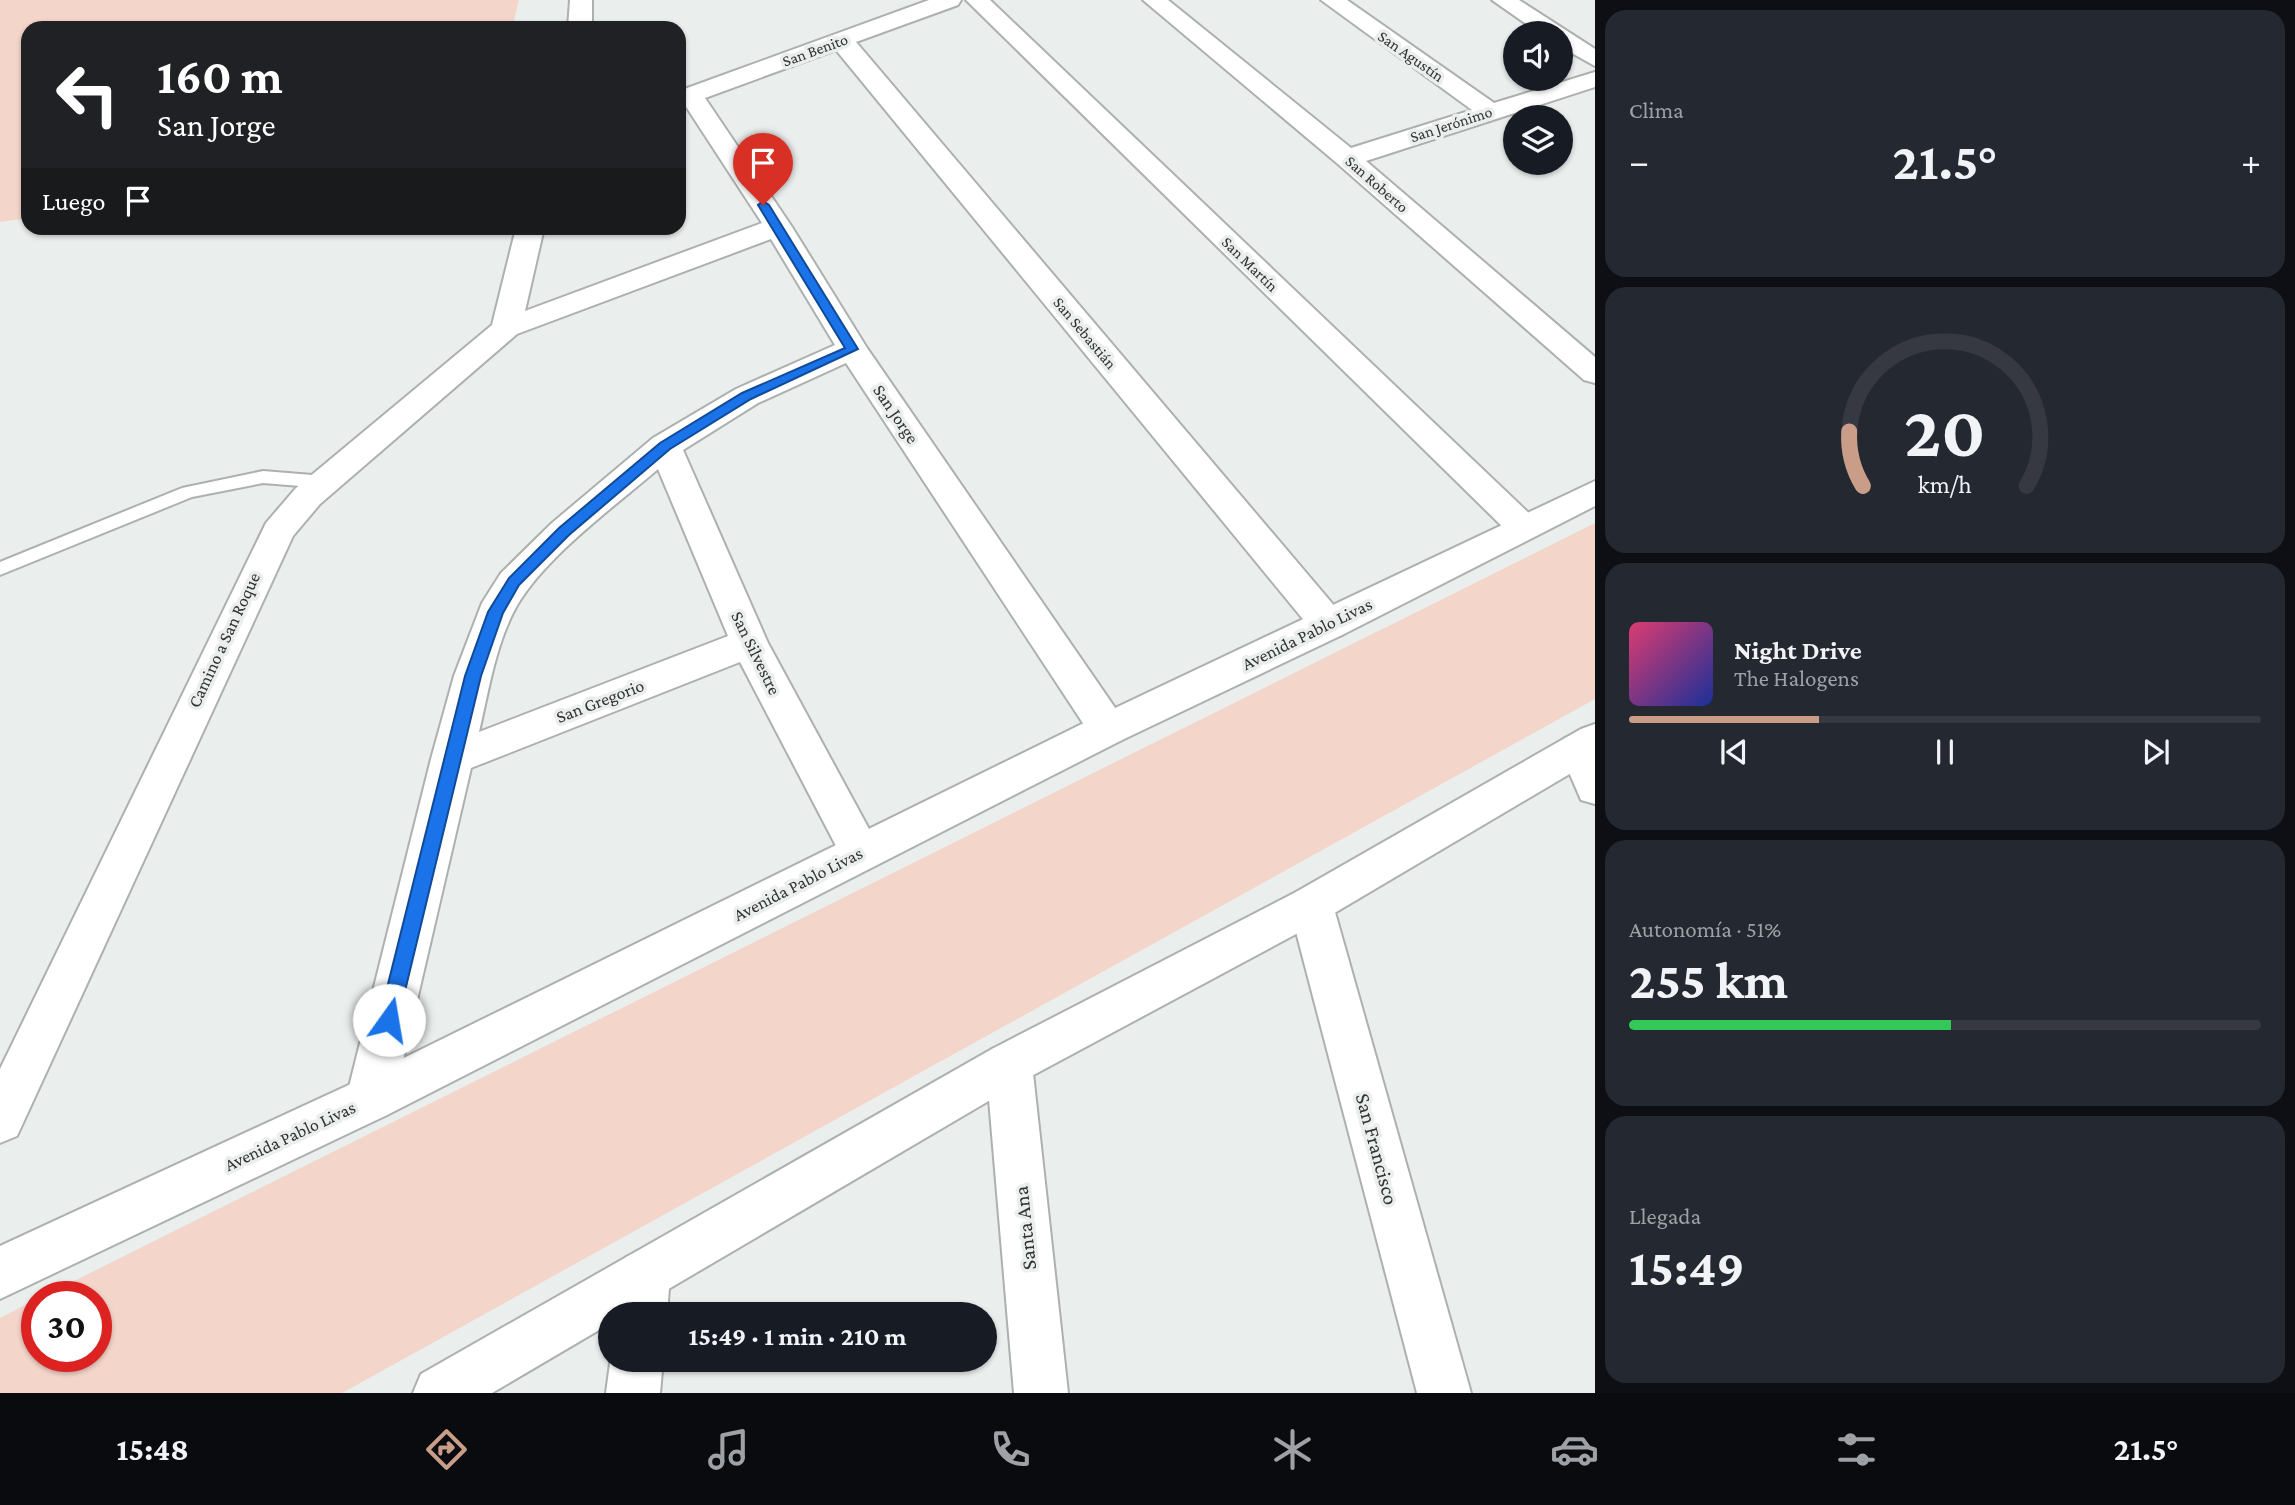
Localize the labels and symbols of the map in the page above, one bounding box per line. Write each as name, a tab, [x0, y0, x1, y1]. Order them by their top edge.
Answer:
street label: San Agustín	[1374, 27, 1447, 86]
street label: San Benito	[780, 30, 850, 70]
street label: San Jerónimo	[1408, 103, 1494, 146]
pin	[733, 133, 793, 205]
street label: San Roberto	[1342, 152, 1412, 216]
street label: San Martín	[1219, 233, 1282, 295]
street label: San Sebastián	[1050, 294, 1120, 373]
street label: San Jorge	[869, 381, 923, 447]
street label: Camino a San Roque	[184, 569, 264, 711]
street label: Avenida Pablo Livas	[1239, 594, 1375, 674]
street label: San Silvestre	[727, 608, 785, 698]
street label: San Gregorio	[553, 675, 647, 727]
street label: Avenida Pablo Livas	[730, 843, 866, 925]
position arrow	[352, 983, 426, 1057]
street label: San Francisco	[1351, 1091, 1403, 1207]
street label: Avenida Pablo Livas	[221, 1097, 359, 1175]
street label: Santa Ana	[1009, 1185, 1041, 1271]
speed limit sign: 30	[21, 1281, 112, 1372]

